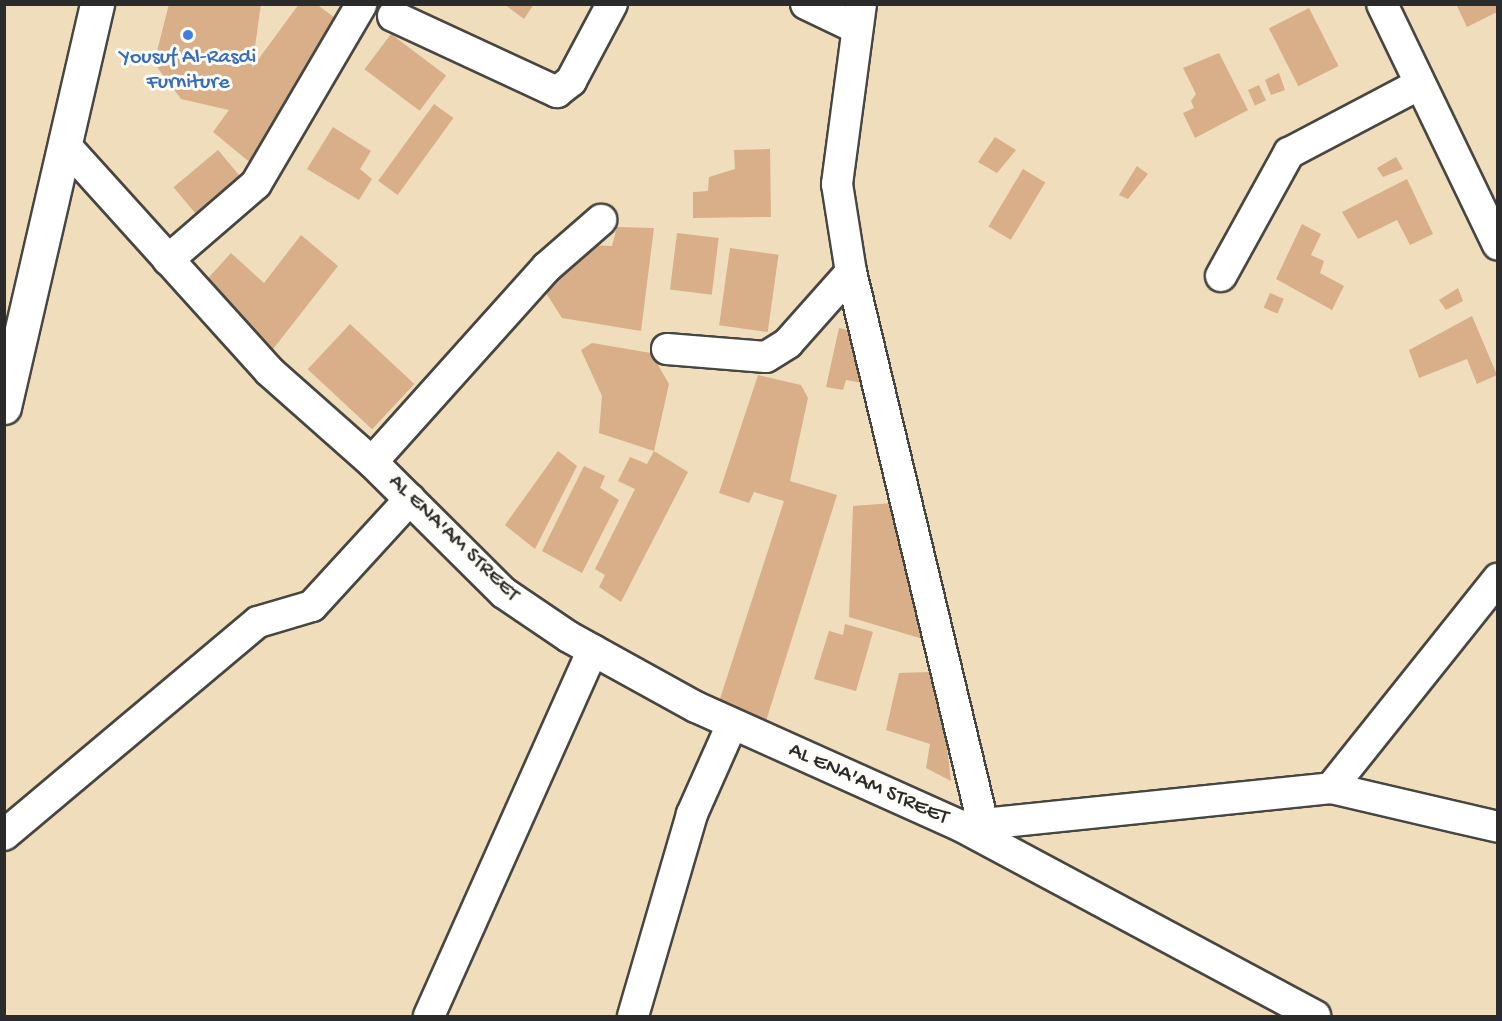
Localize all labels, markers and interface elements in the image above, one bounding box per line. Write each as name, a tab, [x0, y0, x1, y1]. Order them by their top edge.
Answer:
marker: Yousuf Al-Rasdi Furniture	[181, 28, 195, 42]
place label: Yousuf Al-Rasdi Furniture	[120, 45, 256, 96]
street label: AL ENA'AM STREET	[382, 470, 524, 608]
street label: AL ENA'AM STREET	[784, 738, 952, 832]

